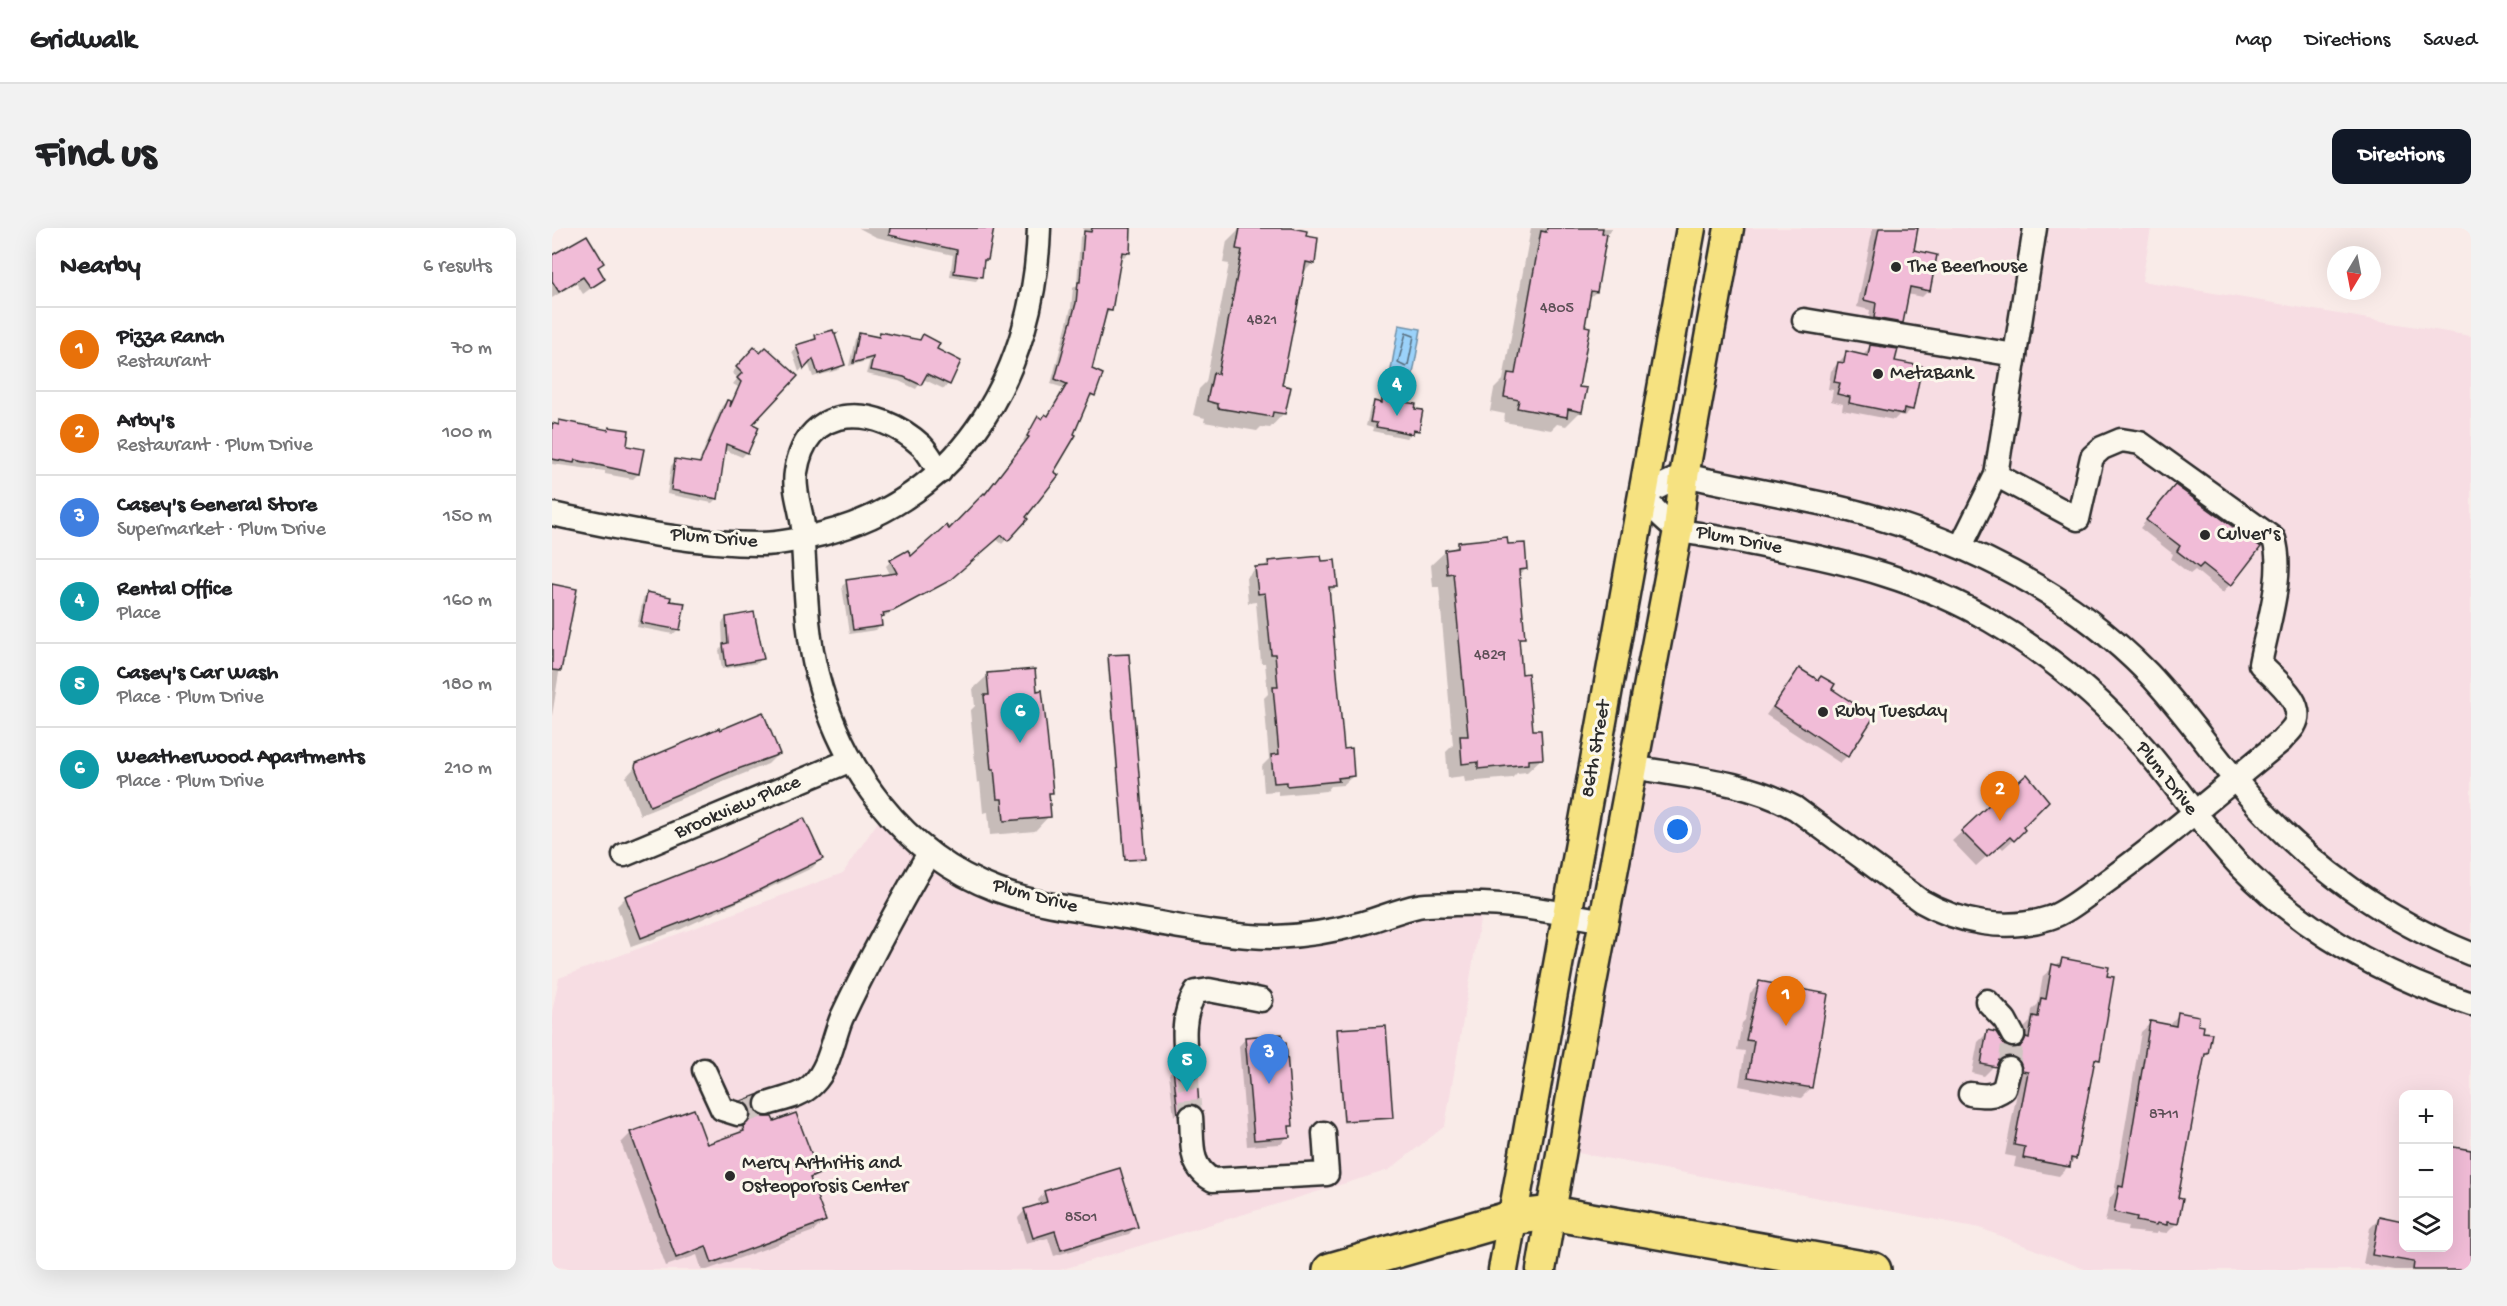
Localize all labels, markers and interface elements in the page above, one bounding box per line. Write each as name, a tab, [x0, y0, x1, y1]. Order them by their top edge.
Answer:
text: Gridwalk	[30, 25, 136, 58]
text: Map	[2235, 29, 2272, 54]
text: Directions	[2305, 29, 2390, 54]
text: Saved	[2423, 29, 2477, 54]
button: Directions	[2332, 129, 2471, 184]
text: Find us	[36, 132, 156, 181]
north arrow	[2327, 246, 2381, 300]
text: Nearby	[60, 252, 141, 283]
text: 6 results	[423, 256, 492, 279]
place label: The Beerhouse	[1907, 256, 2028, 279]
marker: The Beerhouse	[1889, 260, 1903, 274]
house number: 4805	[1540, 300, 1574, 319]
house number: 4821	[1247, 312, 1277, 331]
text: Pizza Ranch	[117, 325, 224, 351]
text: 1	[75, 338, 84, 361]
text: 70 m	[451, 338, 492, 361]
text: Restaurant	[117, 351, 210, 374]
place label: MetaBank	[1890, 363, 1975, 386]
pin: 4	[1378, 366, 1416, 416]
marker: MetaBank	[1871, 367, 1885, 381]
text: Arby's	[117, 409, 174, 435]
text: 2	[75, 422, 84, 445]
text: 100 m	[442, 422, 492, 445]
text: Restaurant · Plum Drive	[117, 435, 313, 458]
text: Casey's General Store	[117, 493, 317, 519]
text: 3	[74, 506, 85, 529]
text: 150 m	[443, 506, 492, 529]
text: Supermarket · Plum Drive	[117, 519, 326, 542]
street label: Plum Drive	[1693, 521, 1785, 561]
street label: Plum Drive	[668, 524, 759, 554]
place label: Culver's	[2217, 524, 2281, 547]
marker: Culver's	[2198, 528, 2212, 542]
text: Rental Office	[117, 577, 232, 603]
text: 4	[75, 590, 84, 613]
text: 160 m	[443, 590, 492, 613]
text: Place	[117, 603, 161, 626]
house number: 4829	[1474, 647, 1506, 666]
text: Casey's Car Wash	[117, 661, 278, 687]
text: 5	[74, 674, 85, 697]
text: 180 m	[443, 674, 492, 697]
text: Place · Plum Drive	[117, 687, 264, 710]
pin: 6	[1000, 694, 1040, 743]
street label: 86th Street	[1577, 697, 1617, 799]
place label: Ruby Tuesday	[1835, 701, 1948, 724]
marker: Ruby Tuesday	[1816, 705, 1830, 719]
street label: Plum Drive	[2129, 737, 2202, 821]
text: Weatherwood Apartments	[117, 745, 365, 771]
text: 6	[74, 758, 85, 781]
text: 210 m	[444, 758, 492, 781]
text: Place · Plum Drive	[117, 771, 264, 794]
street label: Brookview Place	[671, 771, 805, 845]
pin: 2	[1980, 772, 2020, 821]
your location	[1663, 815, 1692, 844]
street label: Plum Drive	[989, 874, 1081, 920]
pin: 1	[1766, 976, 1806, 1026]
pin: 3	[1250, 1034, 1288, 1084]
pin: 5	[1168, 1042, 1206, 1092]
map controls	[2399, 1090, 2453, 1252]
button: +	[2399, 1090, 2453, 1144]
house number: 8711	[2149, 1106, 2179, 1125]
button: −	[2399, 1144, 2453, 1198]
place label: Mercy Arthritis and Osteoporosis Center	[742, 1153, 910, 1199]
marker: Mercy Arthritis and Osteoporosis Center	[723, 1169, 737, 1183]
button: layers	[2399, 1198, 2453, 1252]
house number: 8501	[1065, 1209, 1097, 1228]

